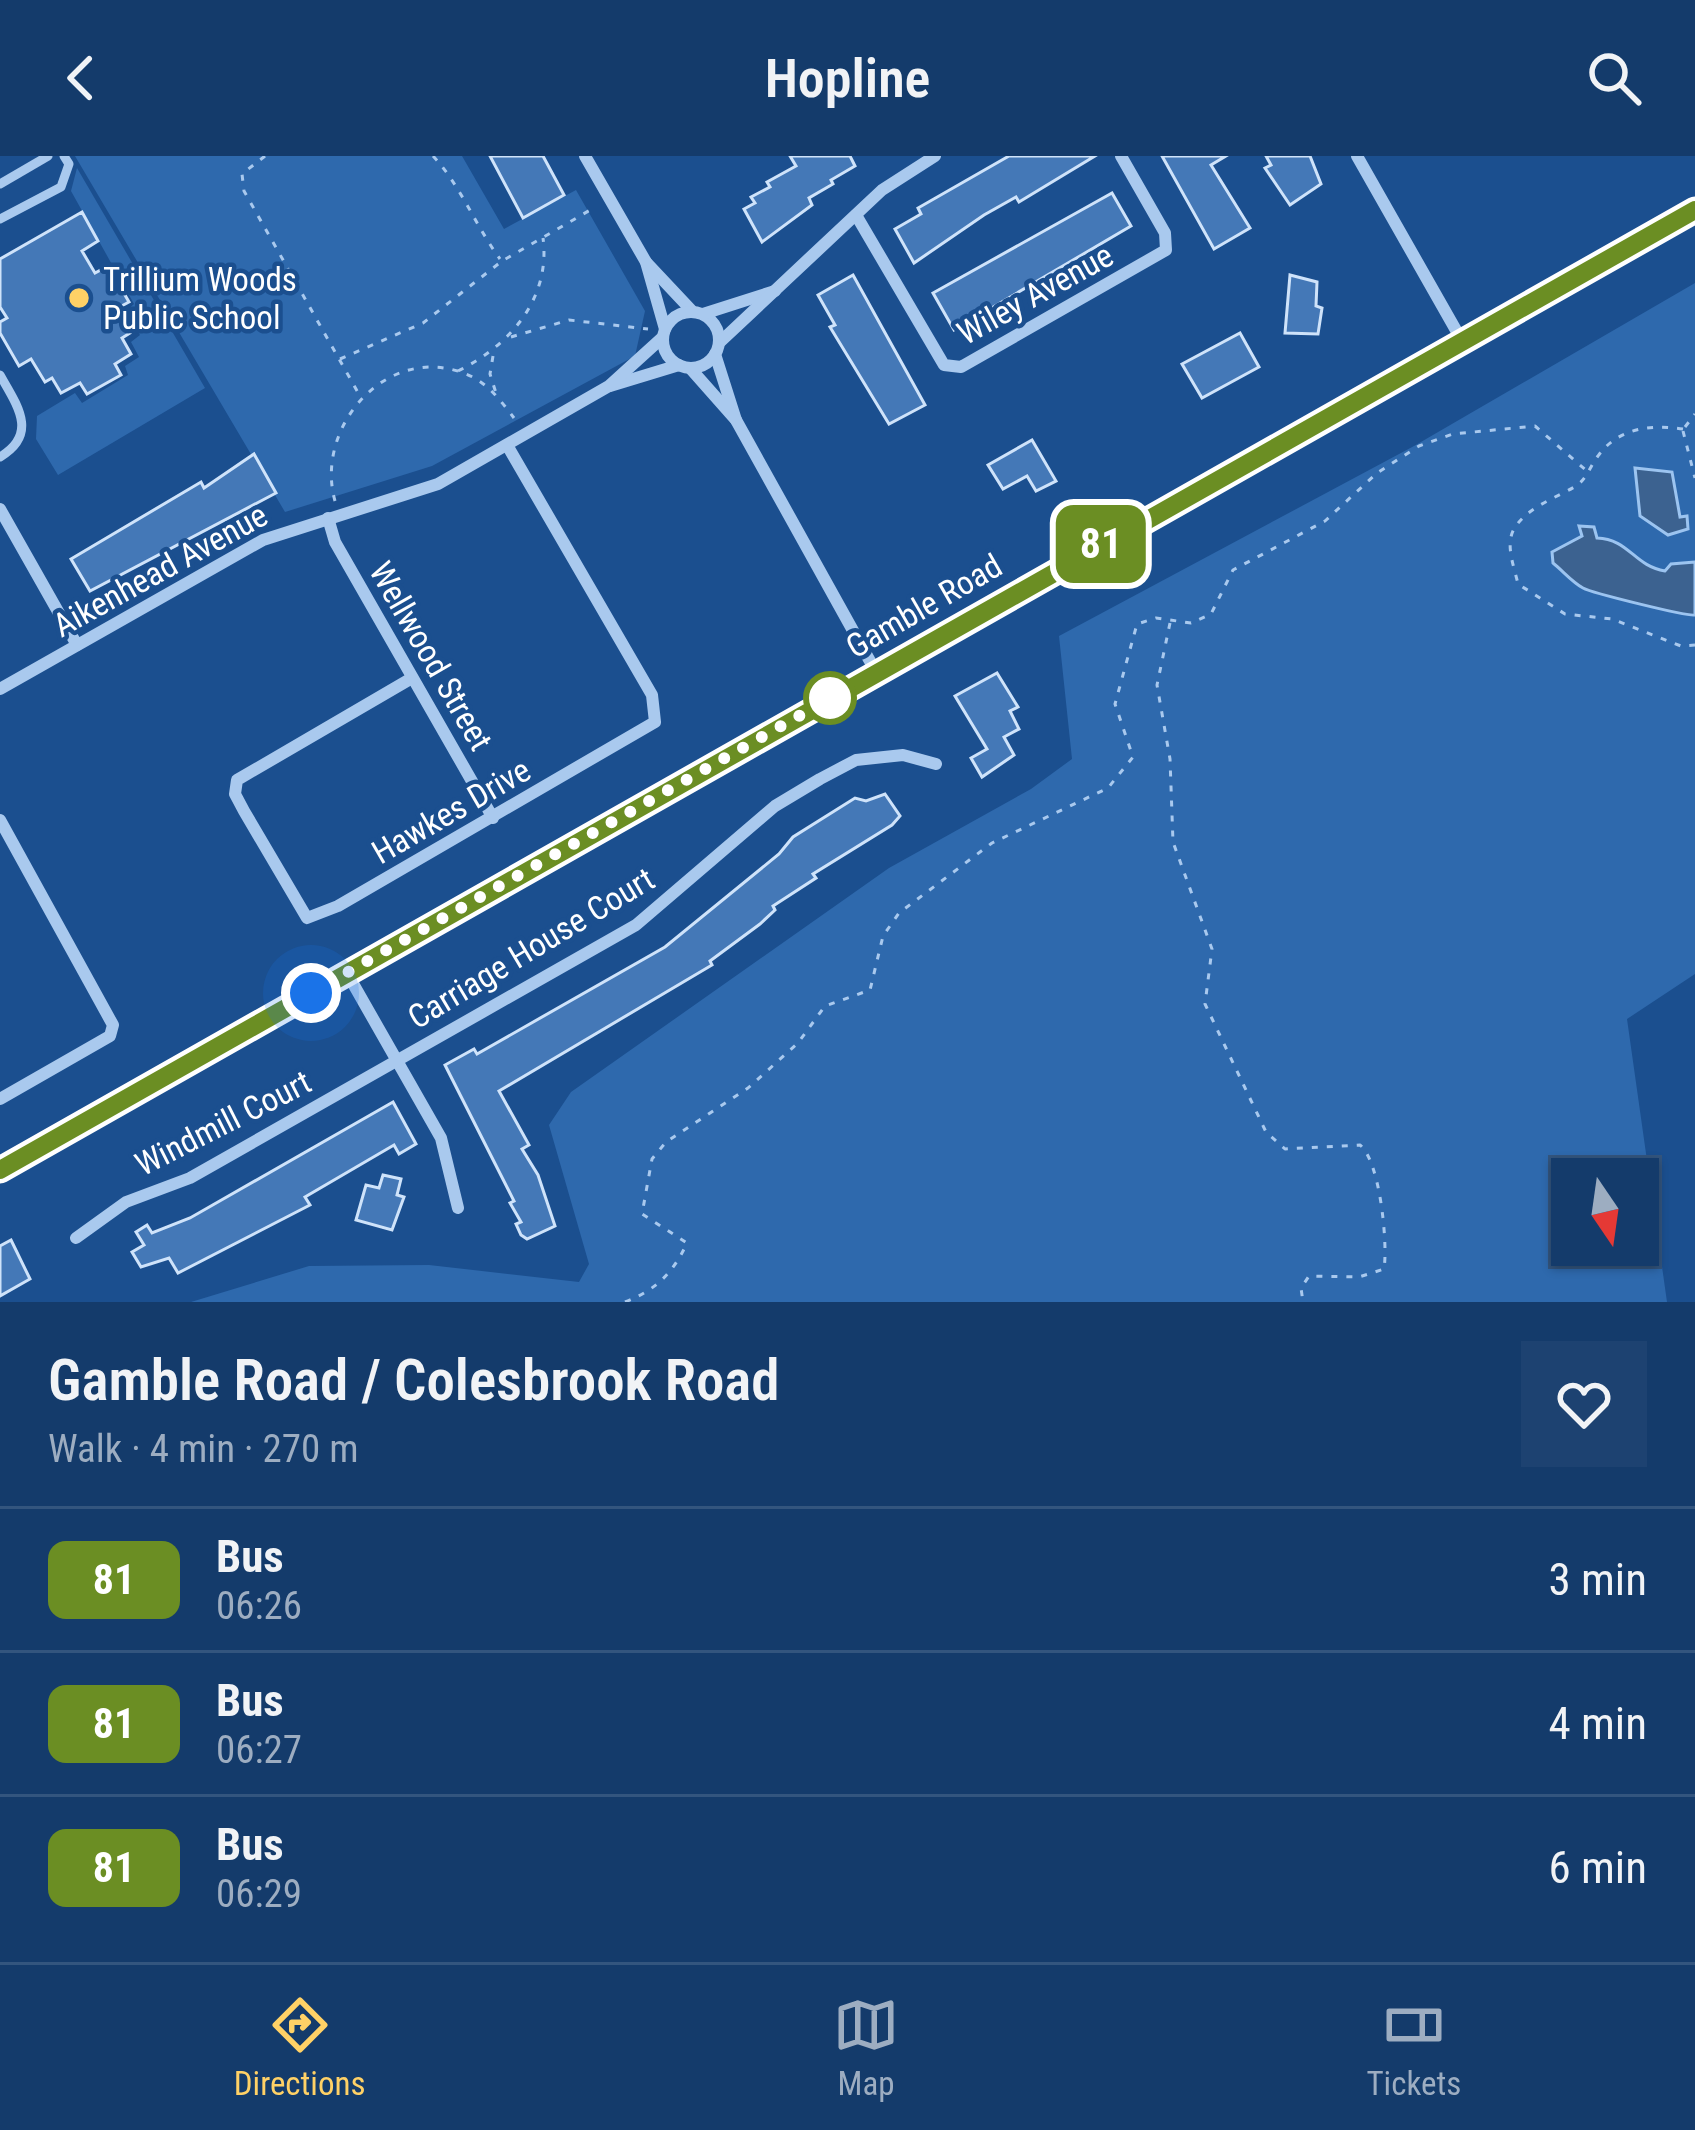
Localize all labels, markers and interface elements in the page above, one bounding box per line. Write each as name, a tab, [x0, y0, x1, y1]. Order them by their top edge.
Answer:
icon: back	[48, 45, 114, 111]
icon: search	[1581, 45, 1647, 111]
text: Hopline	[765, 47, 930, 110]
street label: Wiley Avenue	[950, 235, 1120, 353]
place label: Trillium Woods Public School	[103, 260, 297, 337]
marker: Trillium Woods Public School	[66, 285, 92, 311]
street label: Aikenhead Avenue	[46, 495, 274, 645]
line badge: 81	[1047, 505, 1155, 583]
text: 81	[1080, 519, 1122, 568]
street label: Gamble Road	[839, 546, 1009, 666]
street label: Wellwood Street	[361, 555, 501, 757]
unlabelled marker	[805, 673, 855, 723]
street label: Hawkes Drive	[365, 750, 537, 872]
street label: Carriage House Court	[401, 859, 661, 1037]
your location	[281, 963, 341, 1023]
street label: Windmill Court	[129, 1062, 317, 1184]
north arrow	[1551, 1158, 1659, 1266]
map controls	[1551, 1158, 1659, 1266]
button: heart	[1521, 1341, 1647, 1467]
text: Gamble Road / Colesbrook Road	[48, 1347, 780, 1414]
text: Walk · 4 min · 270 m	[48, 1426, 359, 1472]
text: Bus	[216, 1530, 284, 1583]
text: 3 min	[1548, 1553, 1647, 1606]
text: 81	[93, 1555, 135, 1604]
text: 06:26	[216, 1583, 302, 1629]
text: Bus	[216, 1674, 284, 1727]
text: 4 min	[1548, 1697, 1647, 1750]
text: 81	[93, 1699, 135, 1748]
text: 06:27	[216, 1727, 302, 1773]
text: Bus	[216, 1818, 284, 1871]
text: 6 min	[1548, 1841, 1647, 1894]
text: 81	[93, 1843, 135, 1892]
text: 06:29	[216, 1871, 302, 1917]
tab: Directions	[234, 1992, 366, 2103]
tab: Map	[833, 1992, 899, 2103]
tab: Tickets	[1366, 1992, 1461, 2103]

